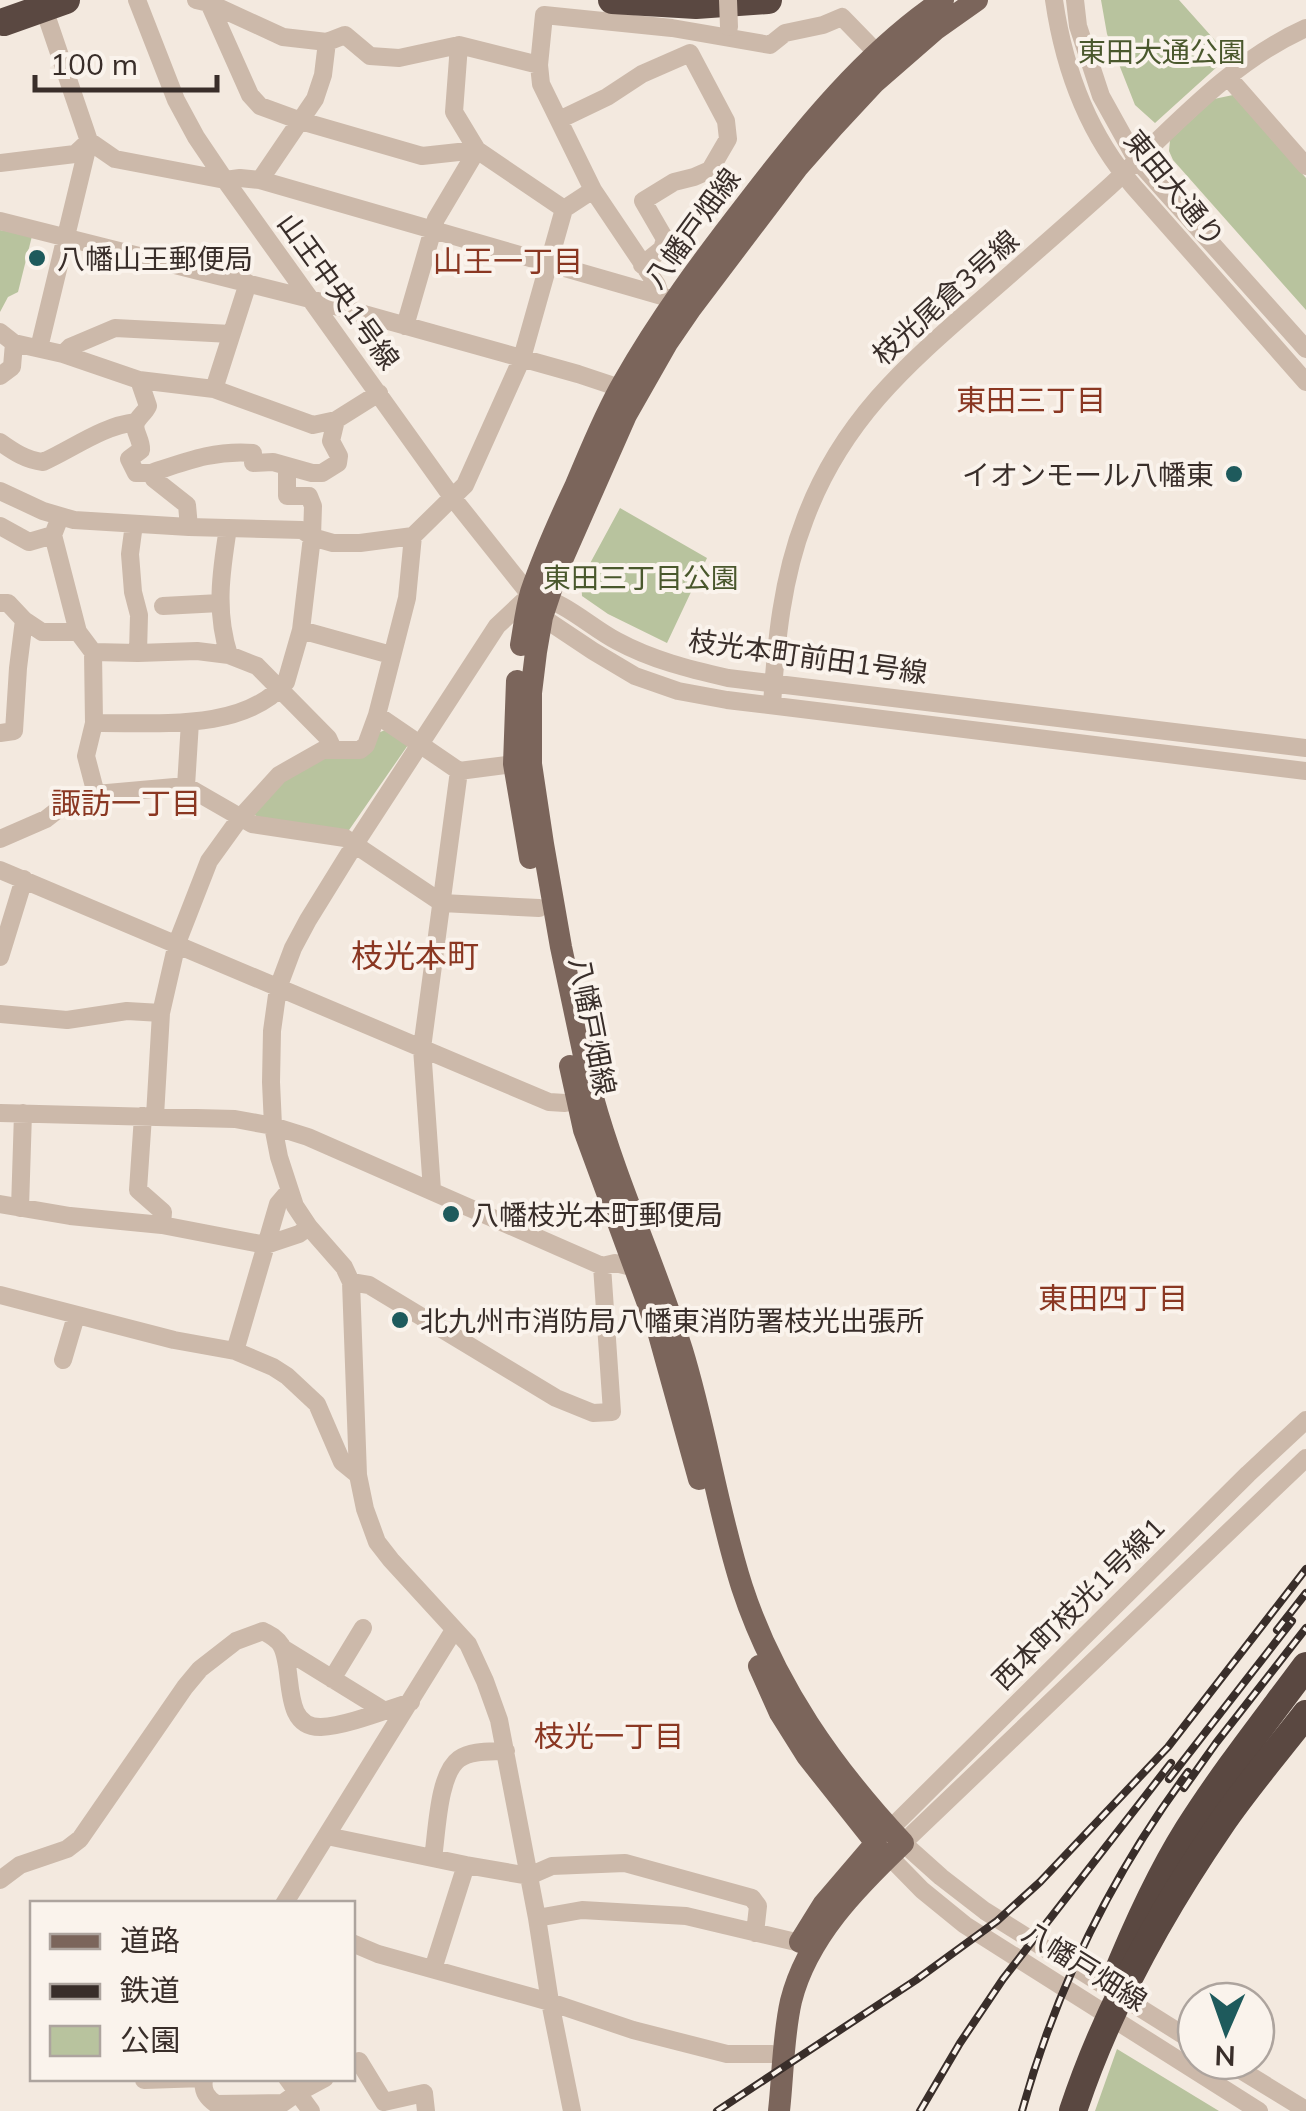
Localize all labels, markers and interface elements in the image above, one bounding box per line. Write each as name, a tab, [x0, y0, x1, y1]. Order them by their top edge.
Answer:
scale bar	[35, 30, 218, 92]
park label: 東田大通公園	[1078, 34, 1246, 69]
text: 100 m	[50, 45, 138, 83]
street label: 東田大通り	[1117, 123, 1233, 253]
street label: 八幡戸畑線	[637, 161, 747, 295]
street label: 山王中央1号線	[271, 206, 407, 376]
street label: 枝光尾倉3号線	[865, 222, 1025, 372]
place label: 八幡山王郵便局	[57, 241, 253, 276]
district label: 山王一丁目	[433, 242, 583, 280]
marker: 八幡山王郵便局	[26, 247, 48, 269]
district label: 東田三丁目	[956, 381, 1106, 419]
place label: イオンモール八幡東	[962, 457, 1214, 492]
marker: イオンモール八幡東	[1223, 463, 1245, 485]
park label: 東田三丁目公園	[543, 560, 739, 595]
street label: 枝光本町前田1号線	[686, 622, 930, 690]
district label: 諏訪一丁目	[51, 784, 201, 822]
district label: 枝光本町	[351, 935, 479, 975]
street label: 八幡戸畑線	[562, 954, 624, 1098]
place label: 八幡枝光本町郵便局	[471, 1197, 723, 1232]
marker: 八幡枝光本町郵便局	[440, 1203, 462, 1225]
district label: 東田四丁目	[1038, 1279, 1188, 1317]
place label: 北九州市消防局八幡東消防署枝光出張所	[420, 1303, 924, 1338]
marker: 北九州市消防局八幡東消防署枝光出張所	[389, 1309, 411, 1331]
street label: 西本町枝光1号線1	[984, 1509, 1172, 1697]
district label: 枝光一丁目	[534, 1717, 684, 1755]
legend	[30, 1901, 355, 2081]
street label: 八幡戸畑線	[1016, 1914, 1154, 2018]
text: 道路	[120, 1921, 180, 1959]
text: 鉄道	[120, 1971, 180, 2009]
north arrow	[1176, 1981, 1276, 2081]
text: 公園	[120, 2021, 180, 2059]
text: N	[1214, 2039, 1236, 2074]

